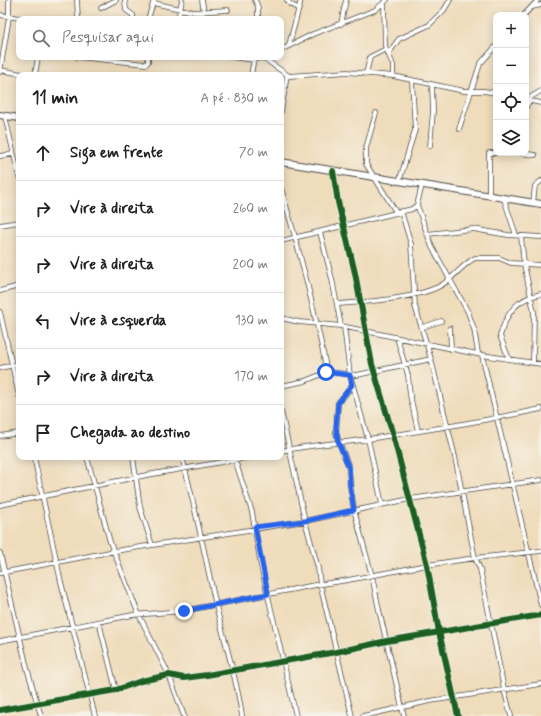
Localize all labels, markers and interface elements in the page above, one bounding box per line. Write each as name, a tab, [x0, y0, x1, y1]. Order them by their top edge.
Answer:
map controls	[493, 12, 529, 156]
button: +	[493, 12, 529, 48]
search box	[16, 16, 284, 60]
icon: search	[30, 27, 52, 49]
text: Pesquisar aqui	[62, 28, 154, 48]
button: −	[493, 48, 529, 84]
button: locate	[493, 84, 529, 120]
text: 11 min	[32, 87, 78, 109]
text: A pé · 830 m	[200, 90, 268, 107]
button: layers	[493, 120, 529, 156]
icon: ahead	[32, 142, 54, 164]
text: Siga em frente	[70, 143, 163, 163]
text: 70 m	[239, 144, 268, 161]
icon: right	[32, 198, 54, 220]
text: Vire à direita	[70, 199, 154, 219]
text: 260 m	[233, 200, 268, 217]
icon: right	[32, 254, 54, 276]
text: Vire à direita	[70, 255, 154, 275]
text: 200 m	[233, 256, 268, 273]
icon: left	[32, 310, 54, 332]
text: Vire à esquerda	[70, 311, 166, 331]
text: 130 m	[235, 312, 268, 329]
route start	[317, 363, 335, 381]
icon: right	[32, 366, 54, 388]
text: Vire à direita	[70, 367, 154, 387]
text: 170 m	[234, 368, 268, 385]
icon: arrive	[32, 422, 54, 444]
text: Chegada ao destino	[70, 423, 190, 443]
route end	[175, 602, 193, 620]

